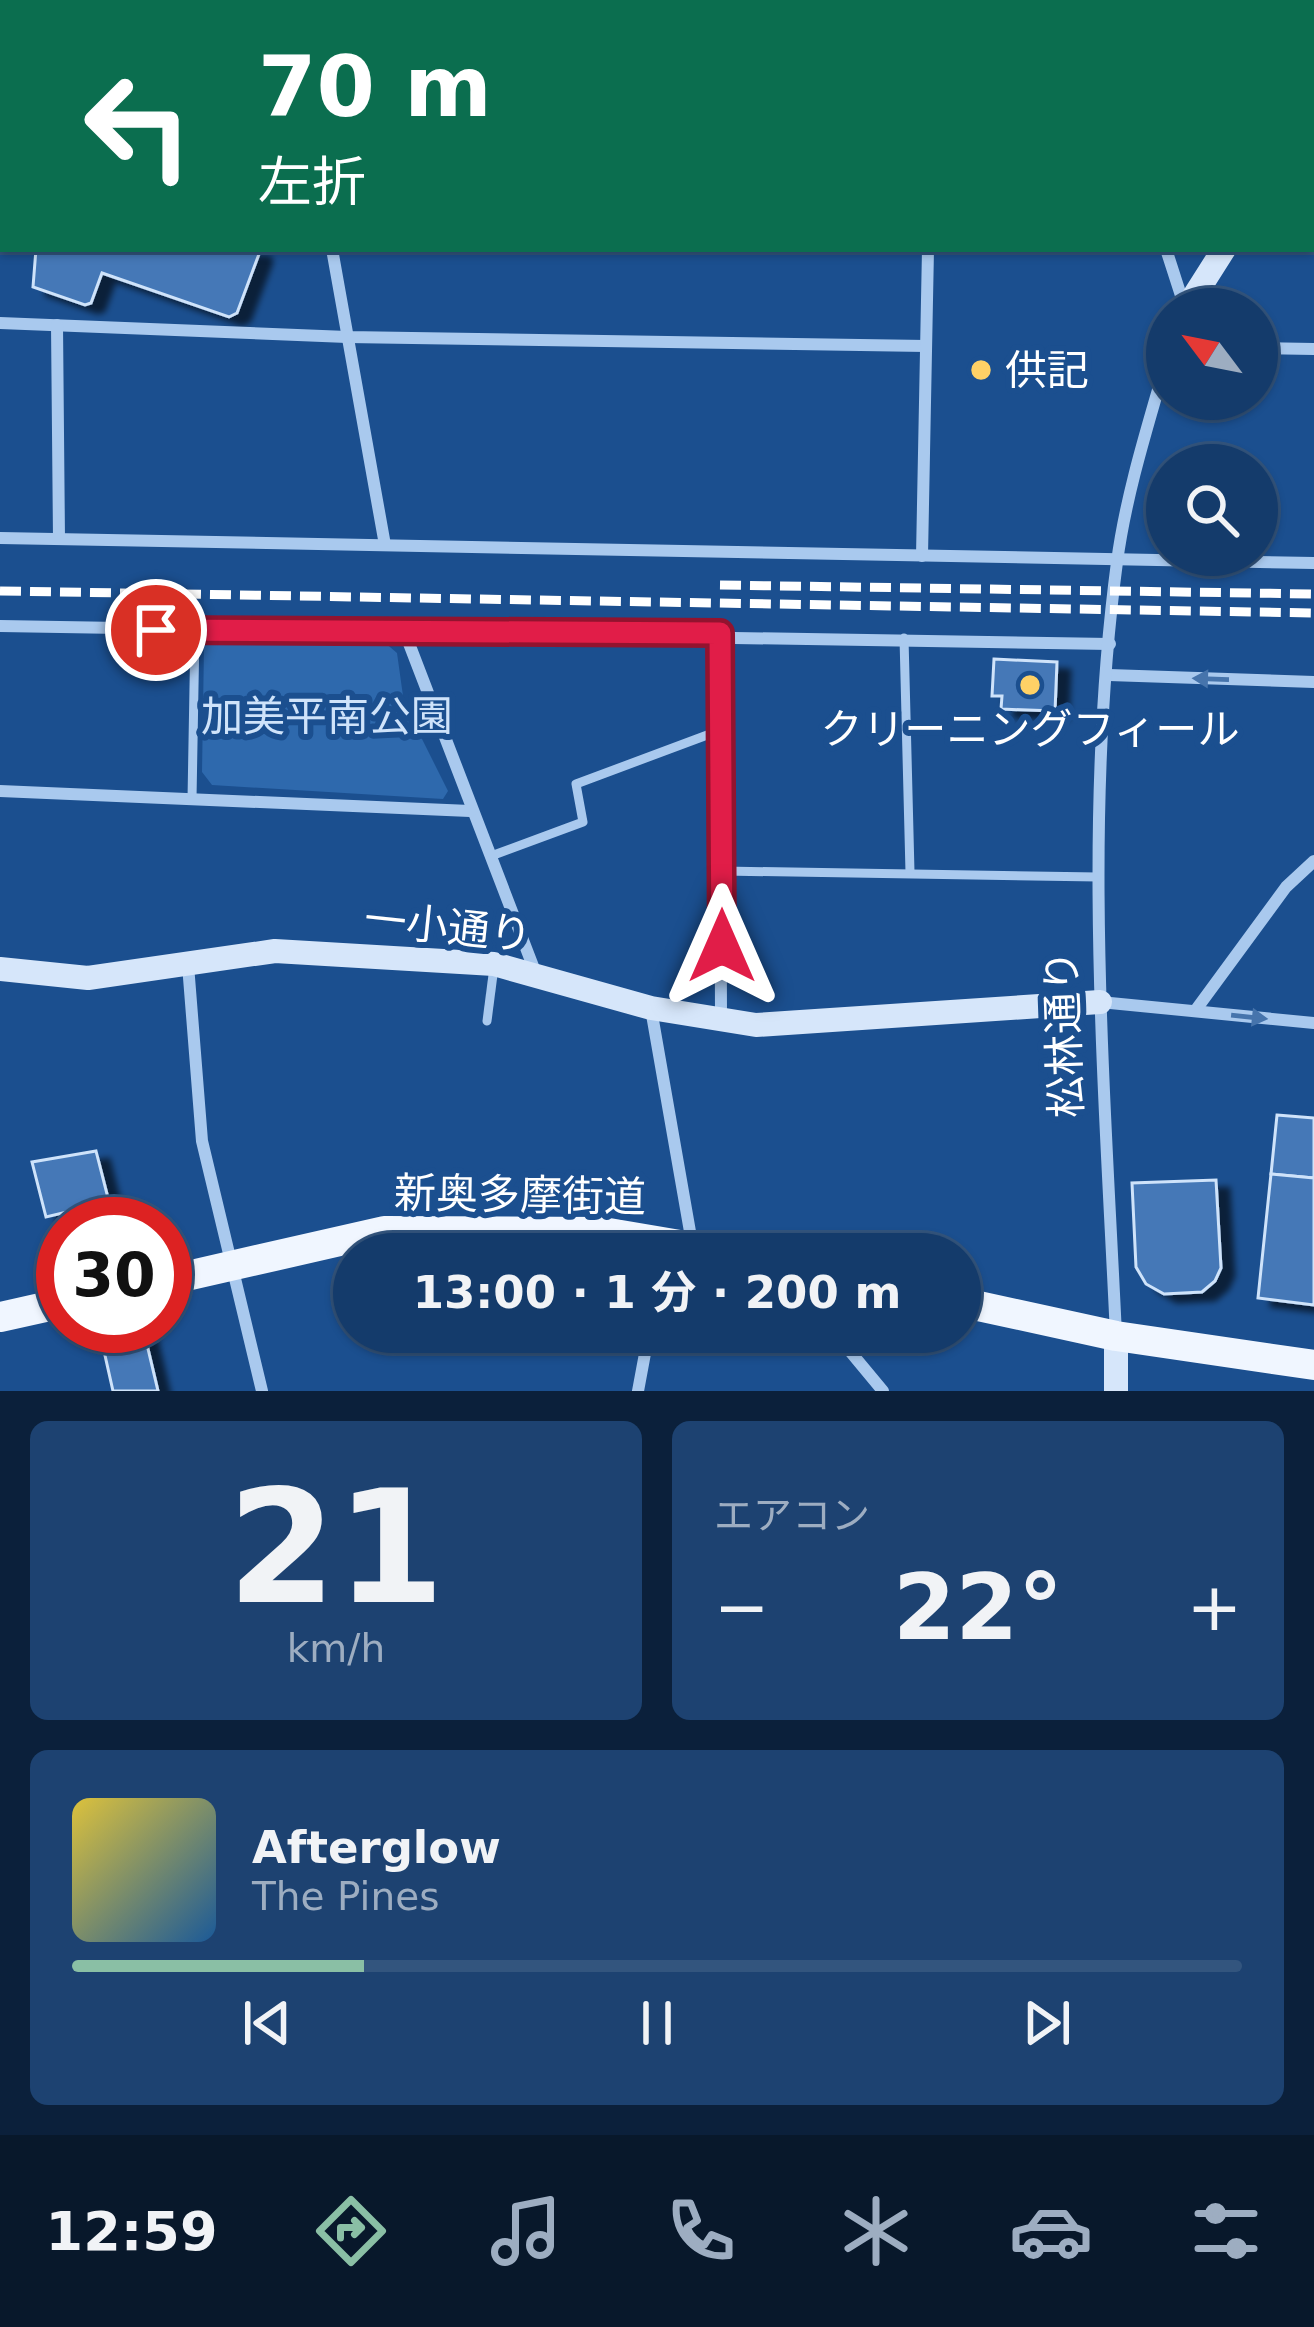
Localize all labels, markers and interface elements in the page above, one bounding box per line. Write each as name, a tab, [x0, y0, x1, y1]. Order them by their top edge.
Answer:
text: 70 m	[258, 38, 492, 136]
icon: left	[60, 48, 216, 204]
text: 左折	[258, 151, 366, 214]
north arrow	[1146, 288, 1278, 420]
map controls	[1146, 288, 1278, 576]
place label: 供記	[1005, 346, 1089, 395]
marker: 供記	[968, 357, 994, 383]
button: search	[1146, 444, 1278, 576]
pin	[105, 579, 207, 681]
icon: arrive	[123, 597, 189, 663]
one-way arrow	[1191, 669, 1229, 688]
marker: クリーニングフィール	[1017, 672, 1043, 698]
park label: 加美平南公園	[201, 692, 453, 741]
place label: クリーニングフィール	[820, 705, 1240, 754]
position arrow	[659, 883, 785, 1009]
street label: 一小通り	[362, 894, 534, 960]
street label: 松林通り	[1037, 949, 1091, 1119]
one-way arrow	[1231, 1008, 1268, 1027]
street label: 新奥多摩街道	[394, 1168, 646, 1222]
speed limit sign: 30	[36, 1197, 192, 1353]
text: 13:00 · 1 分 · 200 m	[413, 1266, 901, 1319]
text: 21	[227, 1457, 445, 1639]
text: エアコン	[714, 1493, 870, 1538]
text: 22°	[893, 1555, 1063, 1660]
text: −	[714, 1569, 769, 1646]
text: +	[1187, 1569, 1242, 1646]
text: km/h	[287, 1626, 385, 1671]
text: Afterglow	[252, 1821, 501, 1874]
text: The Pines	[252, 1874, 439, 1919]
icon: previous	[234, 1990, 300, 2056]
icon: pause	[624, 1990, 690, 2056]
icon: next	[1014, 1990, 1080, 2056]
icon: directions	[309, 2189, 393, 2273]
icon: music	[484, 2189, 568, 2273]
icon: phone	[659, 2189, 743, 2273]
icon: climate	[834, 2189, 918, 2273]
icon: car	[1009, 2189, 1093, 2273]
icon: filters	[1184, 2189, 1268, 2273]
text: 12:59	[46, 2200, 217, 2263]

